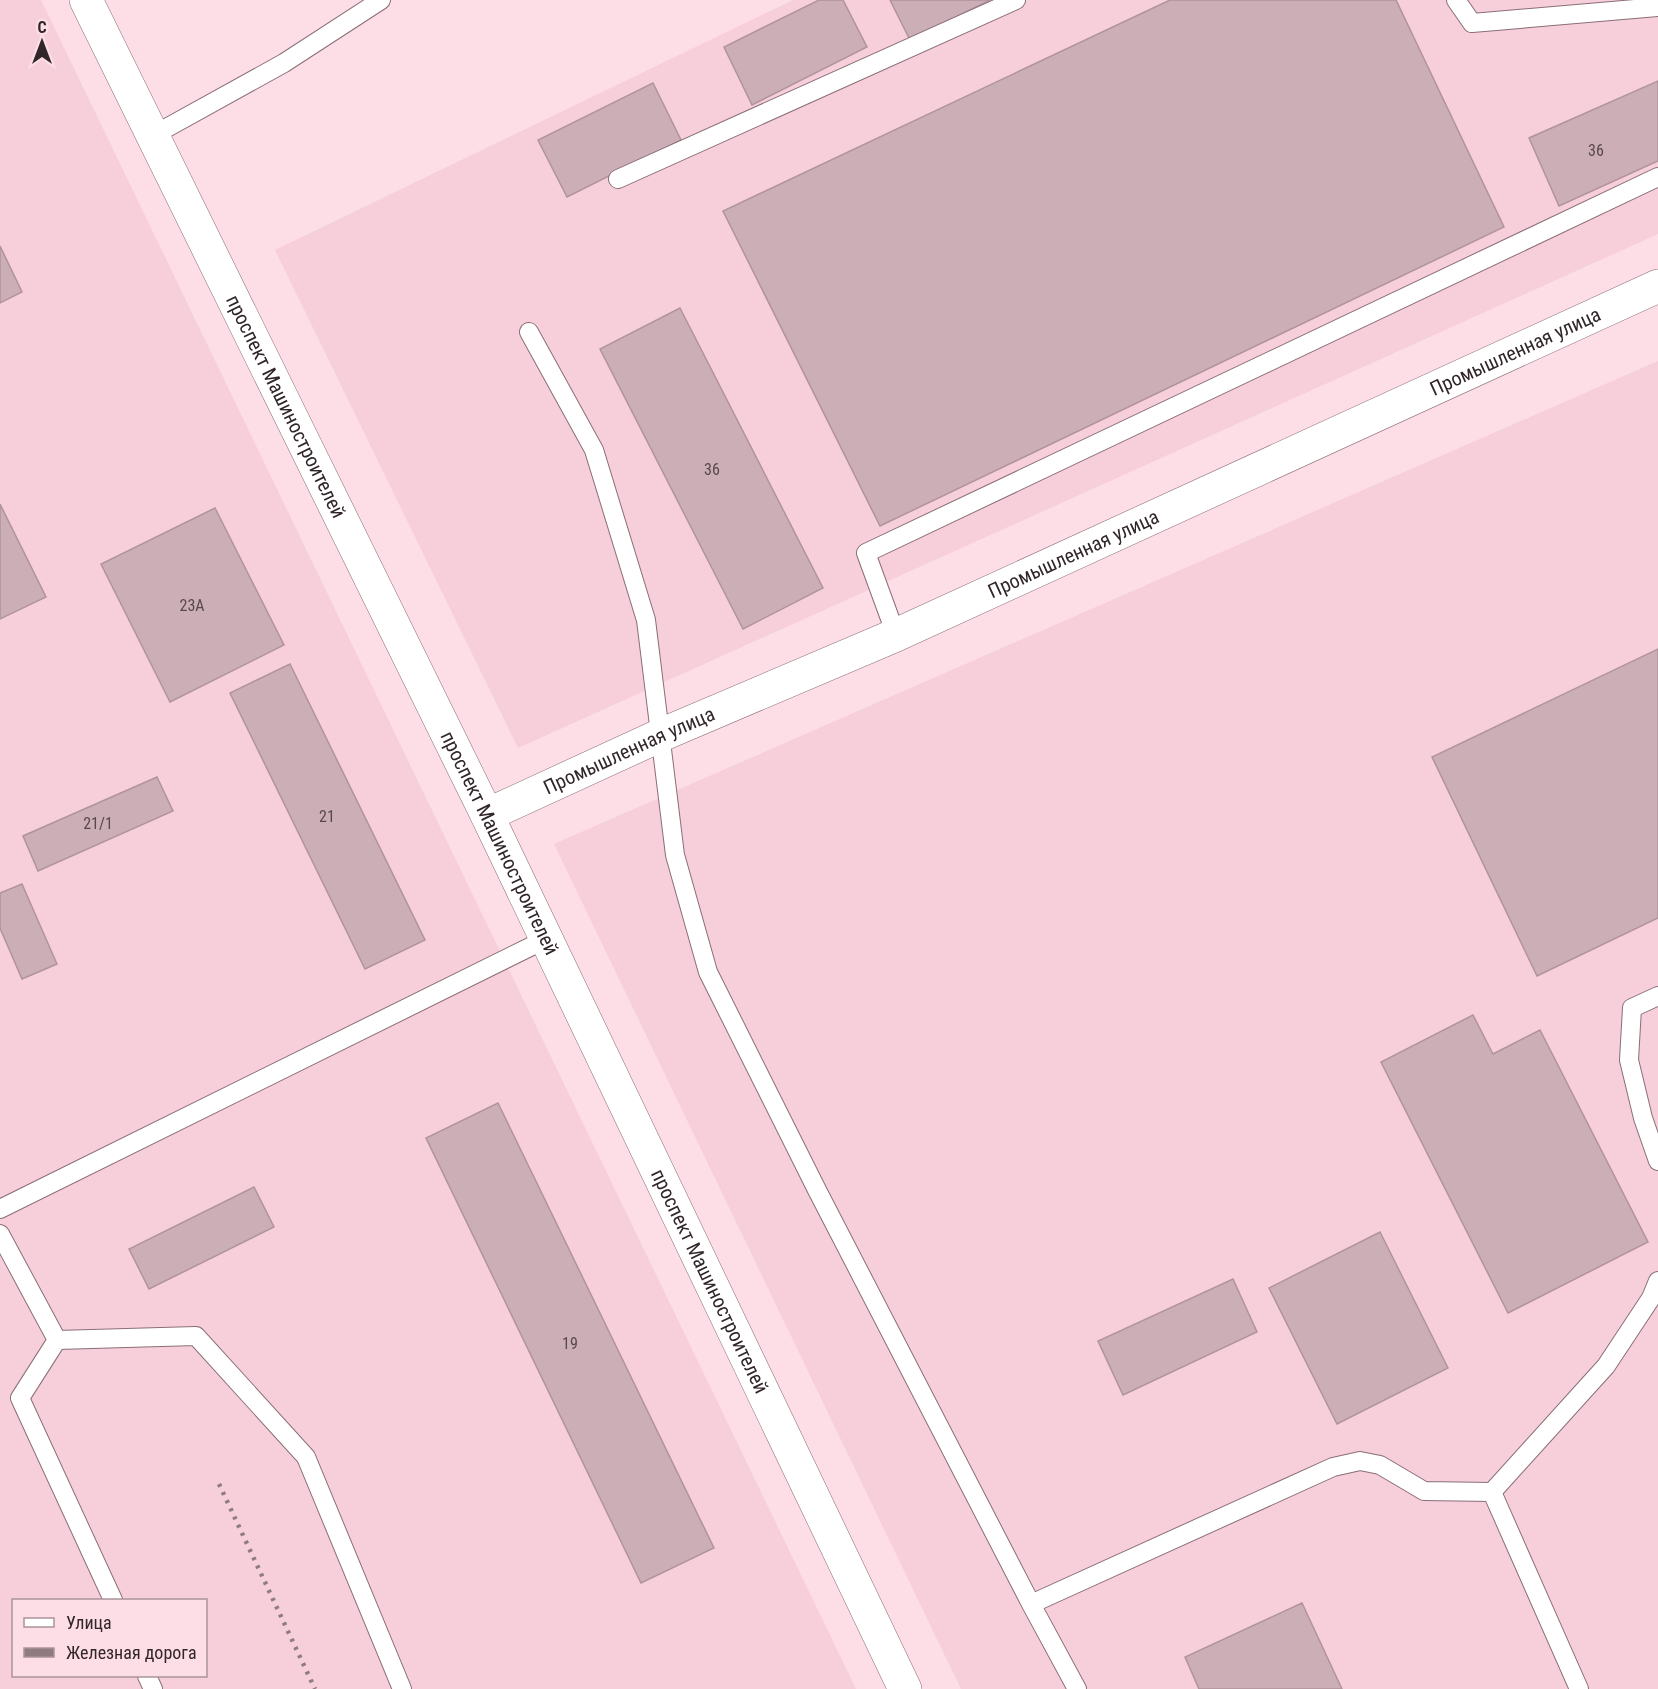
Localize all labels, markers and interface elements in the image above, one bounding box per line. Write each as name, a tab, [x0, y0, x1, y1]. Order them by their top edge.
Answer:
north arrow	[12, 12, 72, 72]
text: С	[37, 18, 47, 37]
house number: 36	[1588, 141, 1604, 160]
street label: проспект Машиностроителей	[221, 291, 351, 522]
street label: Промышленная улица	[1426, 302, 1604, 401]
house number: 36	[704, 460, 720, 479]
street label: Промышленная улица	[984, 504, 1163, 603]
house number: 23А	[179, 596, 205, 615]
street label: Промышленная улица	[540, 702, 718, 799]
street label: проспект Машиностроителей	[436, 727, 564, 959]
house number: 21	[319, 807, 335, 826]
house number: 21/1	[83, 814, 113, 833]
street label: проспект Машиностроителей	[646, 1165, 774, 1397]
house number: 19	[562, 1334, 578, 1353]
legend	[12, 1599, 207, 1677]
text: Улица	[66, 1612, 112, 1633]
text: Железная дорога	[66, 1642, 197, 1663]

